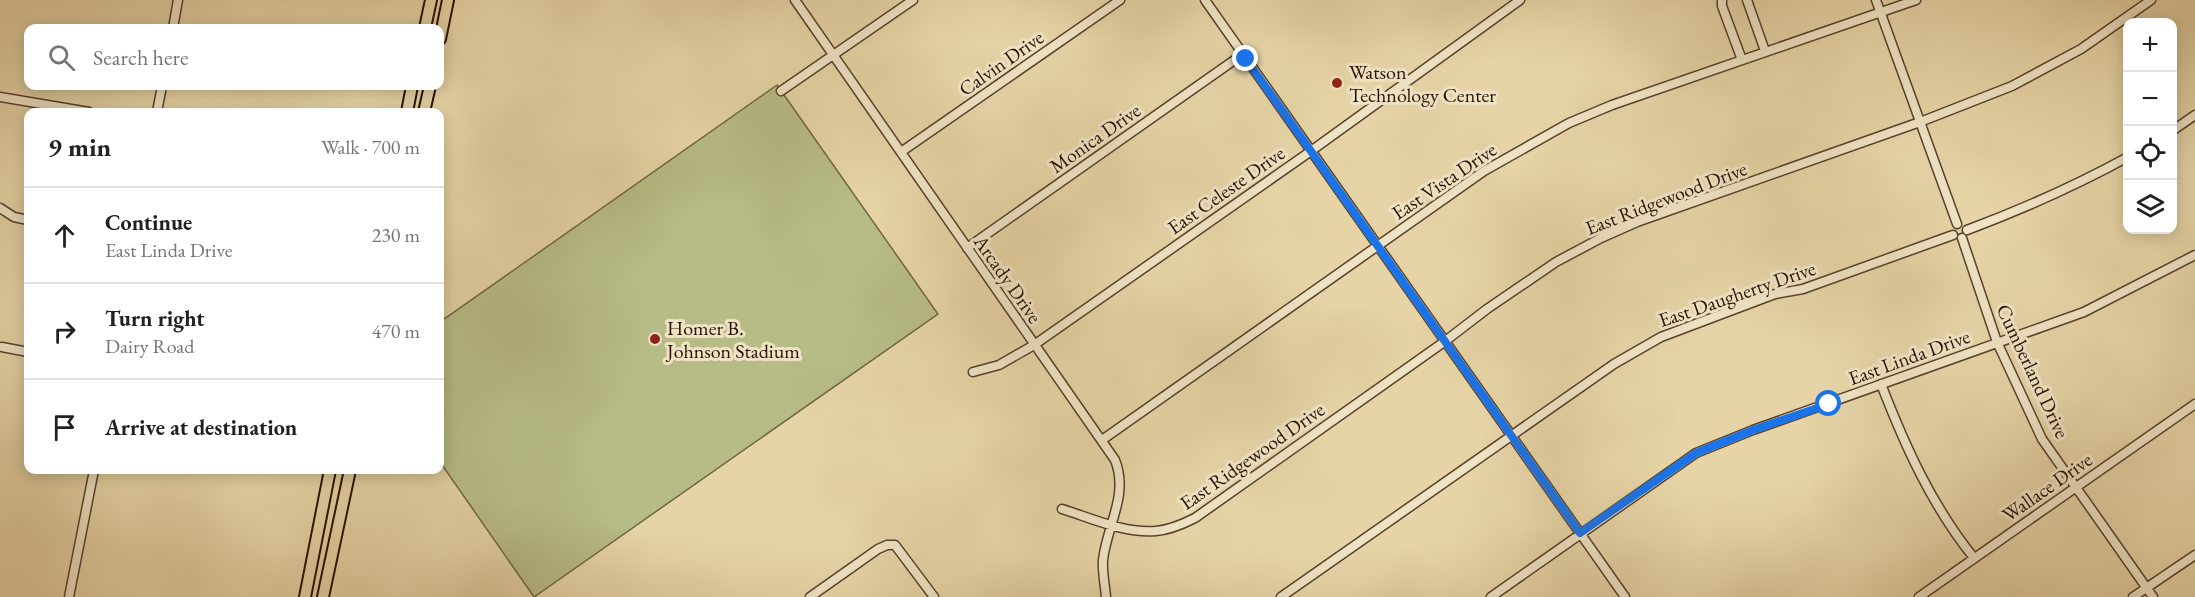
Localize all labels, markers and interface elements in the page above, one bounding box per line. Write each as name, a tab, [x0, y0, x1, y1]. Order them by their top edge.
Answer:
map controls	[2123, 18, 2177, 234]
button: +	[2123, 18, 2177, 72]
search box	[24, 24, 444, 90]
street label: Calvin Drive	[953, 24, 1049, 102]
icon: search	[45, 41, 78, 74]
text: Search here	[93, 43, 188, 72]
route end	[1232, 45, 1258, 71]
place label: Watson Technology Center	[1349, 59, 1496, 108]
button: −	[2123, 72, 2177, 126]
marker: Watson Technology Center	[1330, 76, 1344, 90]
street label: Monica Drive	[1044, 97, 1146, 179]
button: locate	[2123, 126, 2177, 180]
text: 9 min	[48, 130, 111, 164]
text: Walk · 700 m	[321, 134, 420, 160]
street label: East Vista Drive	[1387, 136, 1502, 226]
street label: East Celeste Drive	[1162, 140, 1290, 240]
street label: East Ridgewood Drive	[1581, 155, 1751, 241]
button: layers	[2123, 180, 2177, 234]
text: Continue	[105, 208, 192, 237]
icon: ahead	[48, 219, 81, 252]
text: 230 m	[372, 222, 420, 248]
street label: Arcady Drive	[968, 229, 1048, 328]
text: East Linda Drive	[105, 237, 232, 263]
street label: East Daugherty Drive	[1655, 255, 1819, 333]
street label: Cumberland Drive	[1991, 300, 2076, 442]
text: Turn right	[105, 304, 204, 333]
icon: right	[48, 315, 81, 348]
place label: Homer B. Johnson Stadium	[665, 315, 800, 364]
text: 470 m	[372, 318, 420, 344]
street label: East Linda Drive	[1845, 323, 1974, 391]
marker: Homer B. Johnson Stadium	[648, 332, 662, 346]
text: Dairy Road	[105, 333, 194, 359]
route start	[1815, 390, 1841, 416]
street label: East Ridgewood Drive	[1174, 396, 1330, 516]
icon: arrive	[48, 411, 81, 444]
text: Arrive at destination	[105, 413, 297, 442]
street label: Wallace Drive	[1997, 446, 2097, 528]

